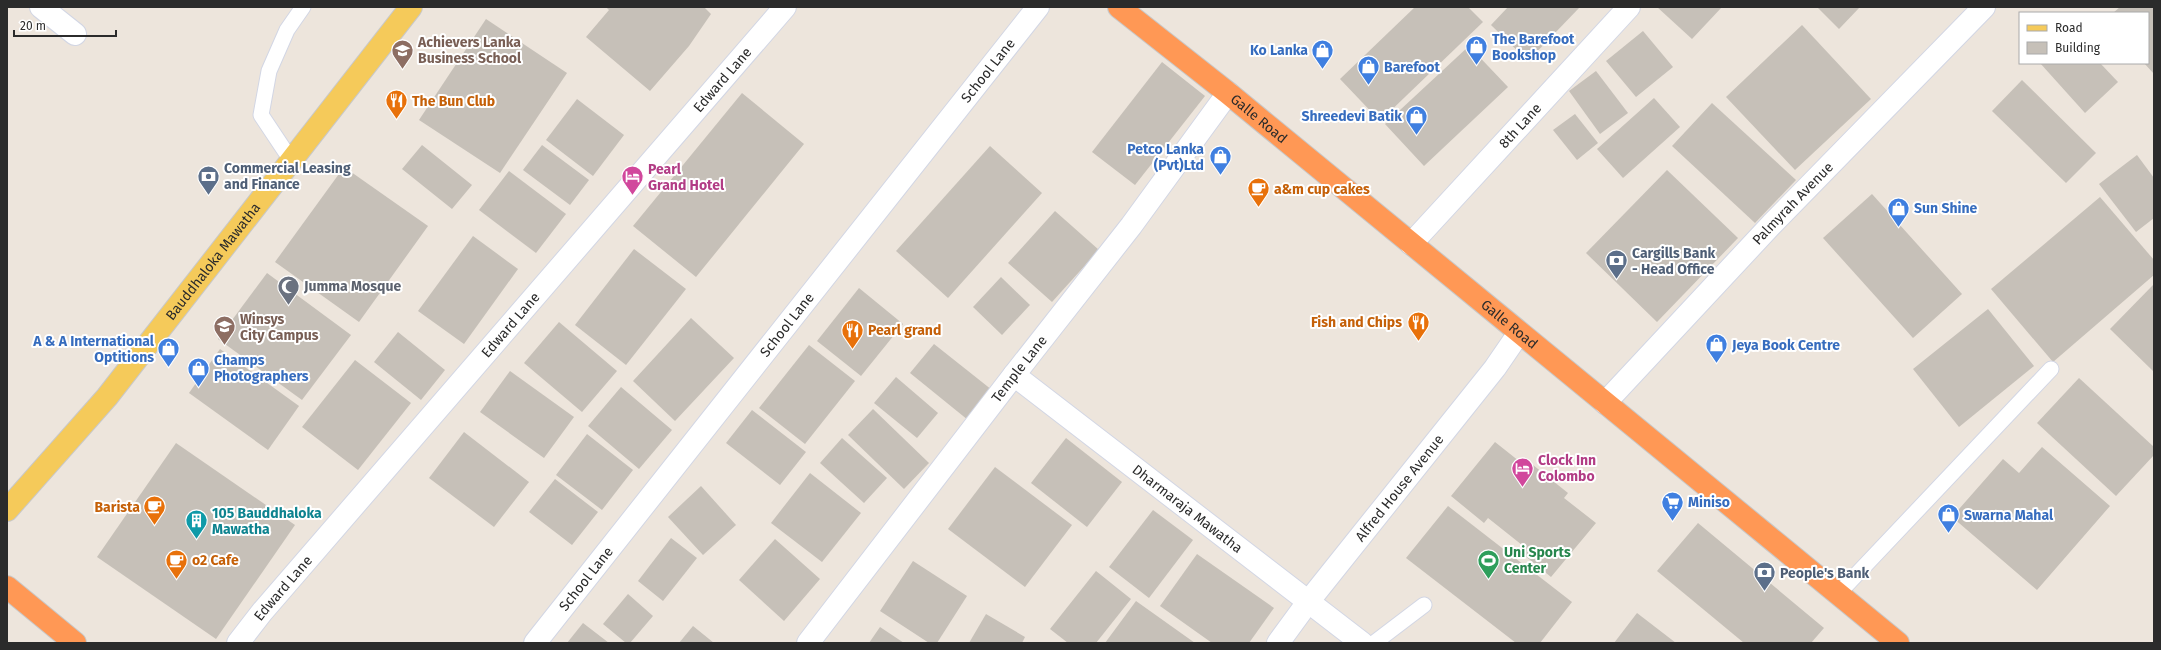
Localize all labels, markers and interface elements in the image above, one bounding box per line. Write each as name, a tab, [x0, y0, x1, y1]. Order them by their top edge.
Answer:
scale bar	[14, 12, 116, 38]
legend	[2019, 12, 2149, 64]
text: 20 m	[20, 19, 46, 33]
text: Road	[2055, 21, 2083, 35]
place label: The Barefoot Bookshop	[1492, 31, 1575, 64]
place label: Achievers Lanka Business School	[417, 34, 522, 67]
shop icon: The Barefoot Bookshop	[1464, 34, 1490, 67]
street label: School Lane	[957, 35, 1018, 106]
school or university icon: Achievers Lanka Business School	[389, 37, 415, 70]
shop icon: Ko Lanka	[1310, 37, 1336, 70]
text: Building	[2055, 41, 2101, 55]
place label: Ko Lanka	[1250, 42, 1308, 59]
street label: Edward Lane	[690, 44, 755, 116]
shop icon: Barefoot	[1355, 54, 1381, 87]
place label: Barefoot	[1384, 59, 1440, 76]
restaurant icon: The Bun Club	[384, 88, 410, 121]
street label: Galle Road	[1227, 90, 1291, 147]
place label: The Bun Club	[412, 93, 495, 110]
street label: 8th Lane	[1495, 99, 1545, 152]
shop icon: Shreedevi Batik	[1404, 103, 1430, 136]
place label: Shreedevi Batik	[1301, 108, 1402, 125]
place label: Petco Lanka (Pvt)Ltd	[1127, 141, 1204, 174]
shop icon: Petco Lanka (Pvt)Ltd	[1207, 144, 1233, 177]
street label: Palmyrah Avenue	[1749, 158, 1836, 248]
place label: Commercial Leasing and Finance	[224, 160, 351, 193]
place label: Pearl Grand Hotel	[648, 161, 725, 194]
bank icon: Commercial Leasing and Finance	[196, 163, 222, 196]
hotel icon: Pearl Grand Hotel	[619, 164, 645, 197]
cafe icon: a&m cup cakes	[1245, 176, 1271, 209]
place label: a&m cup cakes	[1274, 181, 1370, 198]
shop icon: Sun Shine	[1885, 195, 1911, 228]
street label: Bauddhaloka Mawatha	[162, 199, 264, 323]
place label: Sun Shine	[1914, 200, 1978, 217]
place label: Cargills Bank - Head Office	[1632, 245, 1715, 278]
bank icon: Cargills Bank - Head Office	[1604, 248, 1630, 281]
mosque icon: Jumma Mosque	[275, 273, 301, 306]
place label: Jumma Mosque	[303, 278, 401, 295]
street label: Edward Lane	[478, 289, 543, 361]
street label: School Lane	[756, 289, 817, 360]
street label: Galle Road	[1478, 296, 1541, 352]
restaurant icon: Fish and Chips	[1405, 309, 1431, 342]
place label: Winsys City Campus	[240, 311, 319, 344]
school or university icon: Winsys City Campus	[211, 314, 237, 347]
place label: Fish and Chips	[1311, 314, 1402, 331]
restaurant icon: Pearl grand	[839, 317, 865, 350]
place label: Pearl grand	[868, 322, 941, 339]
street label: Temple Lane	[988, 332, 1050, 406]
shop icon: Jeya Book Centre	[1704, 332, 1730, 365]
place label: A & A International Optitions	[32, 333, 155, 366]
shop icon: A & A International Optitions	[156, 336, 182, 369]
place label: Jeya Book Centre	[1731, 337, 1840, 354]
place label: Champs Photographers	[214, 352, 309, 385]
shop icon: Champs Photographers	[186, 355, 212, 388]
street label: Alfred House Avenue	[1351, 431, 1447, 545]
place label: Clock Inn Colombo	[1538, 452, 1596, 485]
hotel icon: Clock Inn Colombo	[1510, 455, 1536, 488]
street label: Dharmaraja Mawatha	[1129, 461, 1246, 556]
supermarket icon: Miniso	[1660, 489, 1686, 522]
cafe icon: Barista	[142, 494, 168, 527]
place label: Miniso	[1688, 494, 1730, 511]
place label: Barista	[94, 499, 140, 516]
shop icon: Swarna Mahal	[1936, 502, 1962, 535]
place label: 105 Bauddhaloka Mawatha	[212, 505, 322, 538]
place label: Swarna Mahal	[1964, 507, 2054, 524]
building icon: 105 Bauddhaloka Mawatha	[183, 508, 209, 541]
street label: School Lane	[555, 543, 616, 614]
place label: Uni Sports Center	[1504, 544, 1571, 577]
cafe icon: o2 Cafe	[164, 547, 190, 580]
sports icon: Uni Sports Center	[1476, 547, 1502, 580]
place label: o2 Cafe	[192, 552, 239, 569]
street label: Edward Lane	[250, 552, 316, 624]
bank icon: People's Bank	[1751, 560, 1777, 593]
place label: People's Bank	[1780, 565, 1870, 582]

